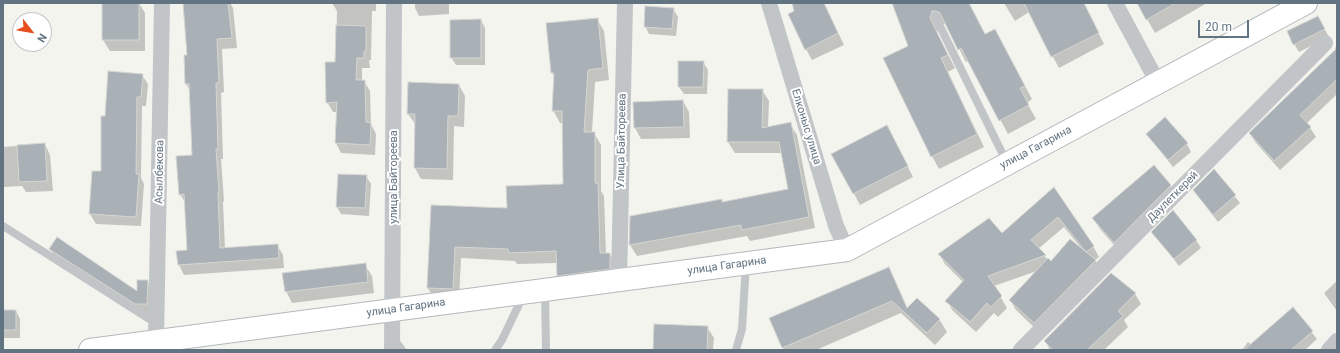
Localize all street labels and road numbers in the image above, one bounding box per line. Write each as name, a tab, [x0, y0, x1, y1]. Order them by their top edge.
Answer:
street label: Елконыс улица	[788, 88, 824, 166]
street label: Улица Байтореева	[615, 93, 629, 189]
street label: улица Гагарина	[998, 124, 1074, 172]
street label: улица Байтореева	[387, 130, 401, 224]
street label: Асылбекова	[153, 140, 167, 204]
street label: Даулеткерей	[1145, 169, 1201, 225]
street label: улица Гагарина	[687, 254, 767, 278]
street label: улица Гагарина	[366, 296, 446, 320]

